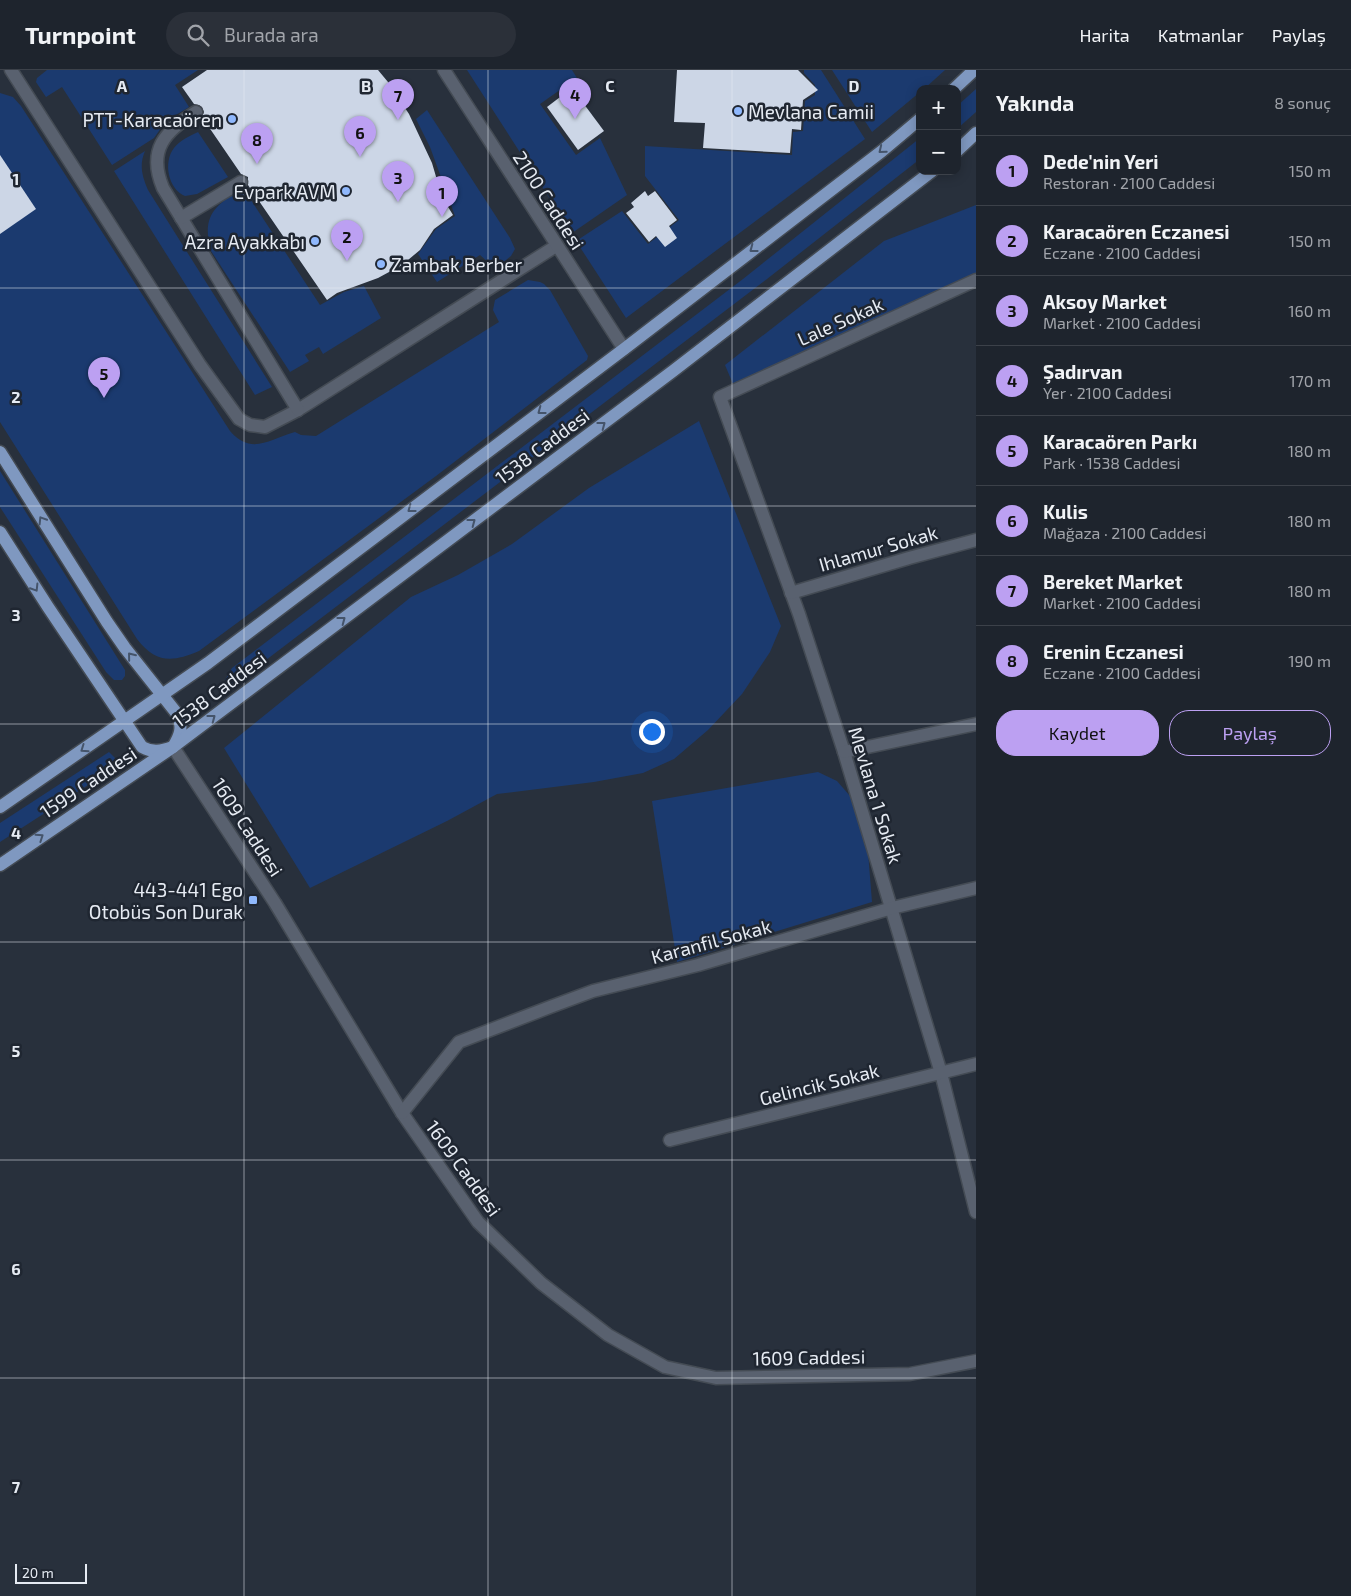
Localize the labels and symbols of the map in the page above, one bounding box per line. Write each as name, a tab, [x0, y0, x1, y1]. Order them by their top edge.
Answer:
text: A	[117, 76, 128, 95]
text: B	[361, 76, 371, 95]
text: C	[605, 76, 615, 95]
text: D	[849, 76, 860, 95]
pin: 4	[559, 78, 591, 119]
pin: 7	[382, 79, 414, 120]
place label: Mevlana Camii	[748, 100, 874, 123]
marker: Mevlana Camii	[732, 105, 744, 117]
place label: PTT-Karacaören	[82, 108, 222, 131]
marker: PTT-Karacaören	[226, 113, 238, 125]
pin: 6	[344, 116, 376, 157]
pin: 8	[241, 123, 273, 164]
one-way arrow	[879, 145, 888, 153]
street label: 2100 Caddesi	[509, 146, 589, 254]
pin: 3	[382, 161, 414, 202]
text: 1	[13, 169, 19, 188]
pin: 1	[426, 176, 458, 217]
place label: Evpark AVM	[234, 180, 336, 203]
marker: Evpark AVM	[340, 185, 352, 197]
pin: 2	[331, 220, 363, 261]
place label: Azra Ayakkabı	[184, 230, 305, 253]
marker: Azra Ayakkabı	[309, 235, 321, 247]
one-way arrow	[750, 244, 759, 253]
place label: Zambak Berber	[391, 253, 522, 276]
marker: Zambak Berber	[375, 258, 387, 270]
street label: Lale Sokak	[794, 292, 887, 350]
pin: 5	[88, 357, 120, 398]
text: 2	[11, 387, 21, 406]
street label: 1538 Caddesi	[490, 403, 594, 489]
one-way arrow	[538, 406, 547, 414]
one-way arrow	[596, 422, 605, 430]
one-way arrow	[408, 504, 417, 512]
one-way arrow	[39, 517, 48, 526]
one-way arrow	[466, 520, 475, 528]
street label: Ihlamur Sokak	[816, 520, 940, 576]
one-way arrow	[29, 582, 39, 591]
text: 3	[11, 605, 21, 624]
one-way arrow	[336, 617, 346, 626]
street label: 1538 Caddesi	[167, 646, 271, 732]
one-way arrow	[128, 653, 136, 662]
one-way arrow	[206, 715, 216, 724]
your location	[639, 719, 665, 745]
street label: Mevlana 1 Sokak	[844, 724, 908, 866]
street label: 1599 Caddesi	[35, 741, 141, 823]
one-way arrow	[80, 743, 90, 752]
street label: 1609 Caddesi	[208, 774, 288, 880]
text: 4	[11, 823, 21, 842]
one-way arrow	[35, 834, 44, 843]
place label: 443-441 Ego Otobüs Son Durak	[89, 878, 243, 923]
marker: 443-441 Ego Otobüs Son Durak	[247, 894, 259, 906]
street label: Karanfil Sokak	[648, 914, 774, 968]
text: 5	[12, 1041, 21, 1060]
street label: Gelincik Sokak	[757, 1058, 882, 1110]
street label: 1609 Caddesi	[422, 1116, 506, 1220]
text: 6	[11, 1259, 21, 1278]
street label: 1609 Caddesi	[752, 1345, 866, 1369]
text: 7	[12, 1477, 21, 1496]
scale bar	[15, 1561, 88, 1584]

